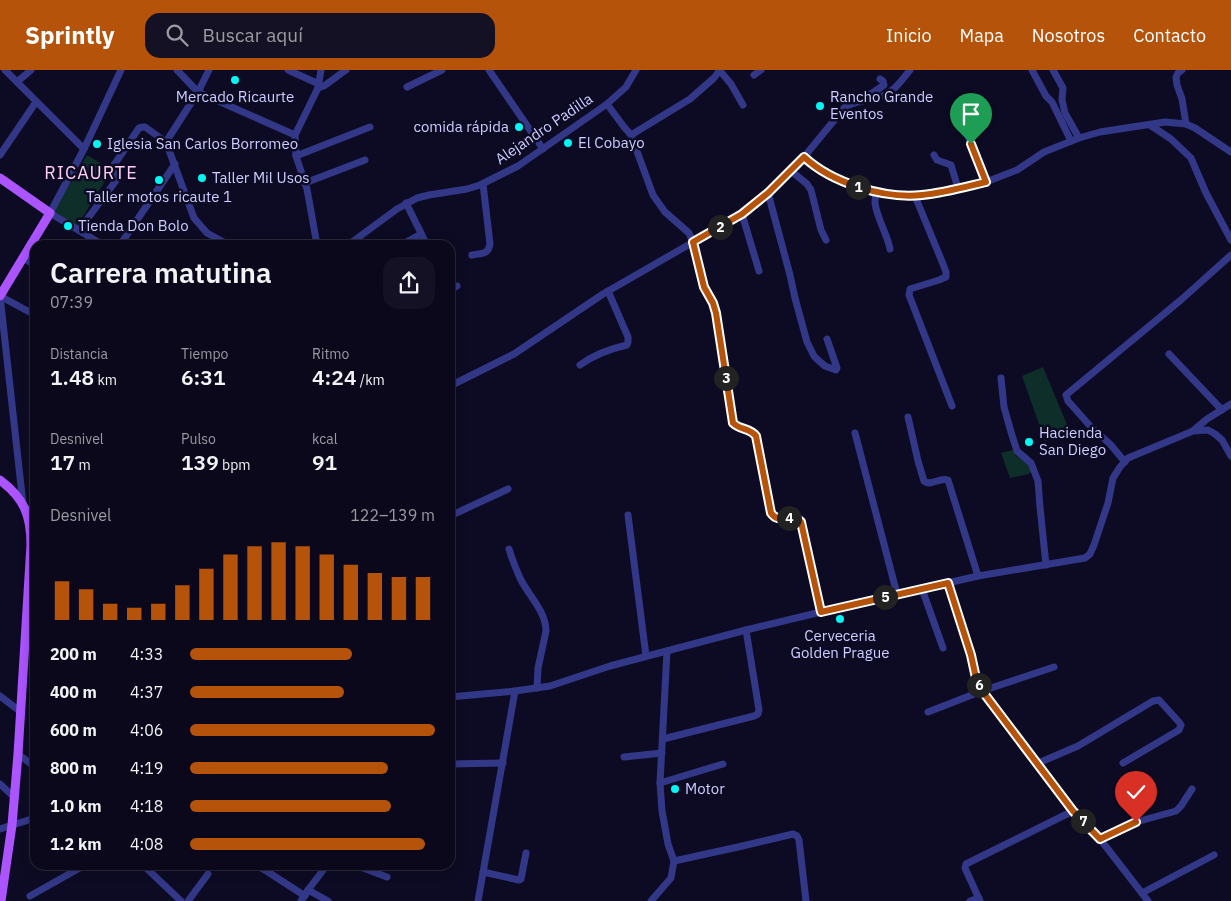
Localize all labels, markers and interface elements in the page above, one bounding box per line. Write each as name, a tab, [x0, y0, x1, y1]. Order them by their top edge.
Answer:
search box	[145, 13, 495, 58]
text: Sprintly	[25, 19, 115, 51]
icon: search	[163, 21, 191, 49]
text: Buscar aquí	[203, 23, 303, 47]
text: Inicio	[886, 24, 932, 47]
text: Mapa	[960, 24, 1004, 47]
text: Nosotros	[1032, 24, 1105, 47]
text: Contacto	[1133, 24, 1206, 47]
marker: Mercado Ricaurte	[229, 74, 241, 86]
place label: Mercado Ricaurte	[176, 87, 294, 106]
place label: Rancho Grande Eventos	[830, 87, 933, 123]
street label: Alejandro Padilla	[491, 89, 596, 168]
pin	[950, 93, 992, 144]
marker: Rancho Grande Eventos	[814, 100, 826, 112]
icon: arrive	[957, 100, 985, 128]
place label: comida rápida	[413, 117, 509, 136]
marker: comida rápida	[513, 121, 525, 133]
place label: El Cobayo	[578, 133, 645, 152]
place label: Iglesia San Carlos Borromeo	[107, 134, 298, 153]
marker: El Cobayo	[562, 137, 574, 149]
marker: Iglesia San Carlos Borromeo	[91, 138, 103, 150]
district label: RICAURTE	[44, 161, 138, 184]
place label: Taller Mil Usos	[212, 168, 310, 187]
marker: Taller Mil Usos	[196, 172, 208, 184]
marker: Taller motos ricaute 1	[153, 174, 165, 186]
pin: 1	[846, 174, 870, 200]
text: 1	[854, 178, 863, 196]
place label: Taller motos ricaute 1	[86, 187, 232, 206]
pin: 2	[708, 214, 732, 240]
place label: Tienda Don Bolo	[78, 216, 189, 235]
text: 2	[716, 218, 725, 236]
marker: Tienda Don Bolo	[62, 220, 74, 232]
text: Carrera matutina	[50, 254, 272, 291]
button: share	[383, 257, 435, 309]
text: 07:39	[50, 292, 93, 312]
text: Distancia	[50, 345, 108, 363]
text: Tiempo	[181, 345, 228, 363]
text: Ritmo	[312, 345, 349, 363]
text: 1.48	[50, 363, 94, 391]
text: 6:31	[181, 363, 226, 391]
text: 4:24	[312, 363, 357, 391]
pin: 3	[714, 366, 738, 390]
text: 3	[722, 369, 731, 387]
text: km	[94, 371, 117, 389]
text: /km	[357, 371, 385, 389]
place label: Hacienda San Diego	[1039, 423, 1106, 459]
text: Desnivel	[50, 430, 104, 448]
text: Pulso	[181, 430, 216, 448]
text: kcal	[312, 430, 337, 448]
marker: Hacienda San Diego	[1023, 436, 1035, 448]
text: 17	[50, 448, 75, 476]
text: 139	[181, 448, 219, 476]
text: 91	[312, 448, 337, 476]
text: m	[75, 456, 91, 474]
text: bpm	[219, 456, 251, 474]
text: Desnivel	[50, 505, 111, 525]
text: 122–139 m	[350, 505, 435, 525]
pin: 4	[776, 506, 802, 530]
text: 4	[785, 509, 794, 527]
pin: 5	[872, 584, 898, 610]
text: 5	[881, 588, 890, 606]
marker: Cerveceria Golden Prague	[834, 613, 846, 625]
place label: Cerveceria Golden Prague	[791, 626, 889, 662]
text: 200 m	[50, 644, 97, 664]
text: 4:33	[130, 644, 163, 664]
pin: 6	[966, 672, 992, 698]
text: 6	[975, 676, 984, 694]
text: 400 m	[50, 682, 97, 702]
text: 4:37	[130, 682, 163, 702]
text: 600 m	[50, 720, 97, 740]
text: 4:06	[130, 720, 163, 740]
text: 800 m	[50, 758, 97, 778]
text: 4:19	[130, 758, 163, 778]
pin	[1115, 771, 1157, 822]
icon: check	[1122, 778, 1150, 806]
place label: Motor	[685, 779, 725, 798]
marker: Motor	[669, 783, 681, 795]
text: 1.0 km	[50, 796, 101, 816]
text: 4:18	[130, 796, 163, 816]
pin: 7	[1070, 808, 1096, 834]
text: 7	[1079, 812, 1088, 830]
text: 1.2 km	[50, 834, 101, 854]
text: 4:08	[130, 834, 163, 854]

